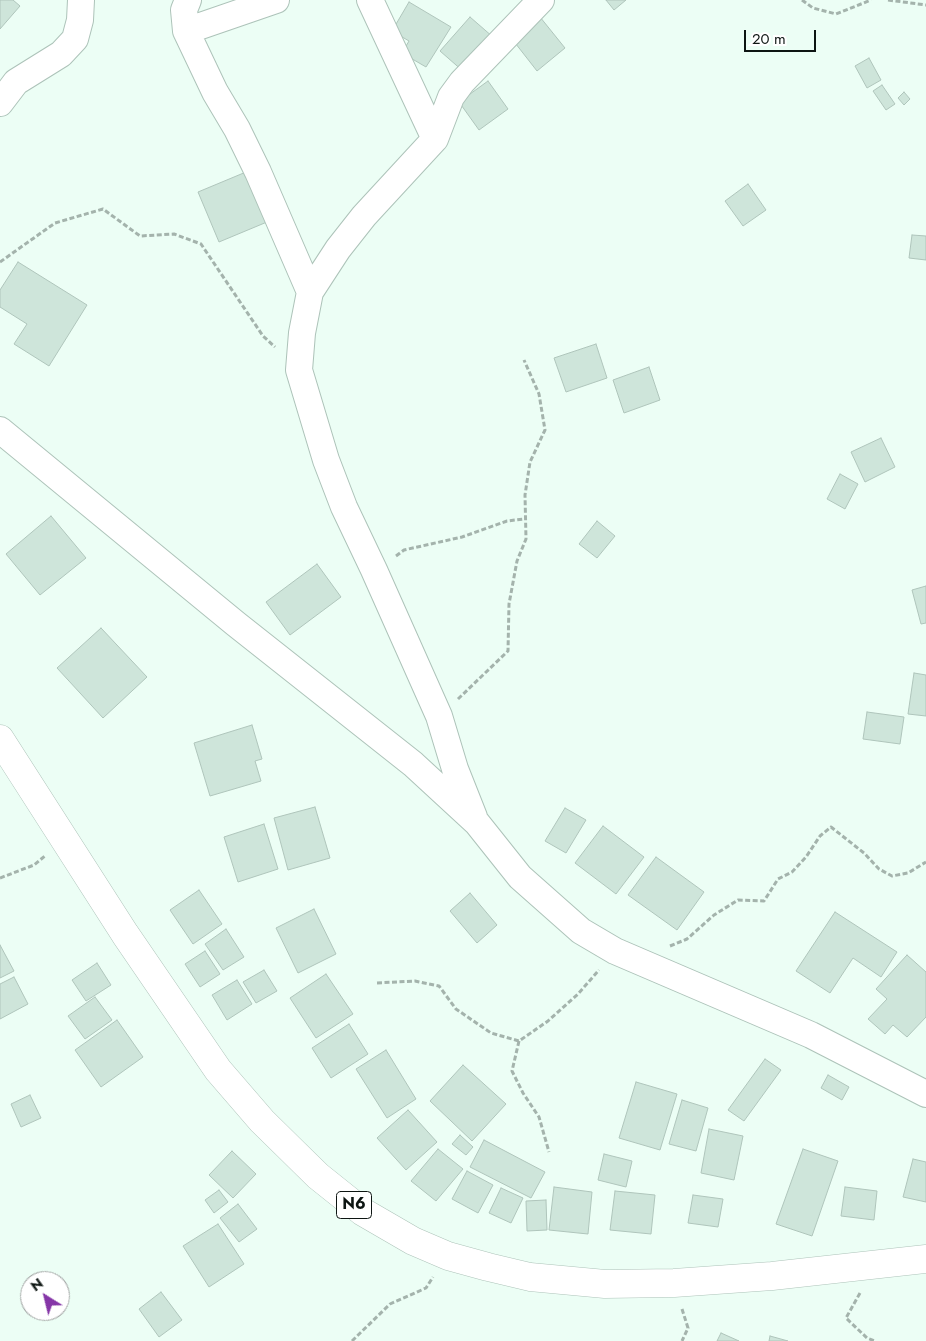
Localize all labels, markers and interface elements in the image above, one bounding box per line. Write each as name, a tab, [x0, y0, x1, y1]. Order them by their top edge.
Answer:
scale bar	[746, 20, 818, 52]
text: 20 m	[752, 28, 786, 50]
road number: N6	[336, 1192, 372, 1218]
north arrow	[20, 1271, 70, 1321]
text: N	[26, 1273, 47, 1296]

